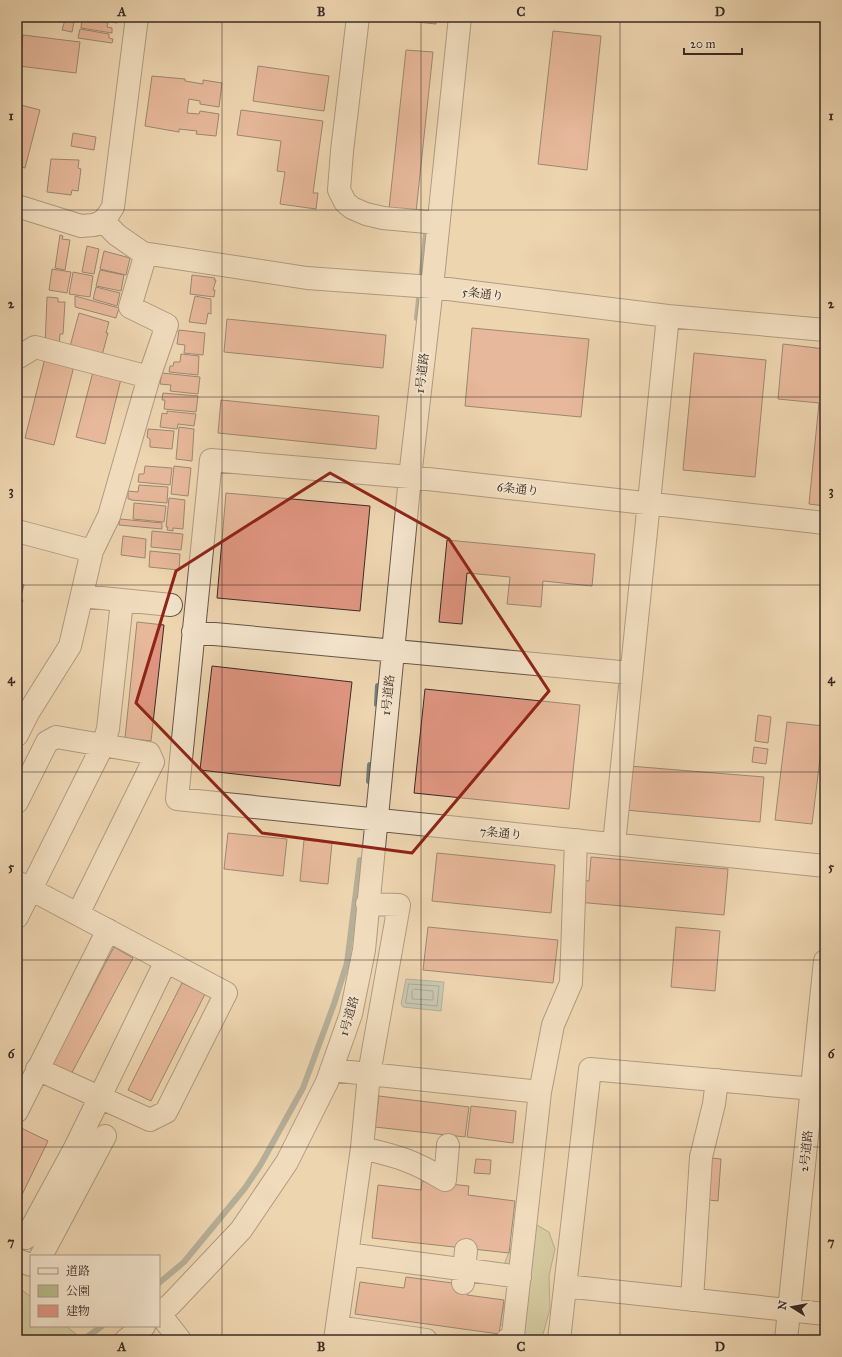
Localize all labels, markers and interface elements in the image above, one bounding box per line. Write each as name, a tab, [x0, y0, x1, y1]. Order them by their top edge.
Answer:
text: A	[117, 4, 127, 20]
text: B	[317, 4, 326, 20]
text: C	[517, 4, 526, 20]
text: D	[715, 4, 725, 20]
scale bar	[684, 30, 742, 56]
text: 20 m	[690, 37, 716, 51]
text: 1	[8, 108, 14, 124]
text: 1	[828, 108, 834, 124]
street label: 5条通り	[462, 285, 504, 303]
text: 2	[8, 296, 15, 312]
text: 2	[828, 296, 835, 312]
street label: 1号道路	[413, 352, 431, 394]
street label: 6条通り	[496, 480, 540, 498]
text: 3	[8, 483, 14, 499]
text: 3	[828, 483, 834, 499]
text: 4	[7, 671, 15, 687]
text: 4	[827, 671, 835, 687]
street label: 1号道路	[379, 674, 397, 716]
street label: 7条通り	[479, 824, 523, 842]
text: 5	[8, 859, 15, 875]
text: 5	[828, 859, 835, 875]
street label: 1号道路	[337, 994, 361, 1038]
text: 6	[8, 1046, 16, 1062]
text: 6	[828, 1046, 836, 1062]
street label: 2号道路	[797, 1129, 815, 1173]
text: 7	[8, 1234, 15, 1250]
text: 7	[828, 1234, 835, 1250]
legend	[30, 1255, 160, 1327]
text: 道路	[66, 1264, 90, 1278]
text: 公園	[66, 1284, 90, 1298]
north arrow	[772, 1287, 812, 1327]
text: N	[775, 1299, 790, 1311]
text: 建物	[66, 1304, 90, 1318]
text: A	[117, 1339, 127, 1355]
text: B	[317, 1339, 326, 1355]
text: C	[517, 1339, 526, 1355]
text: D	[715, 1339, 725, 1355]

